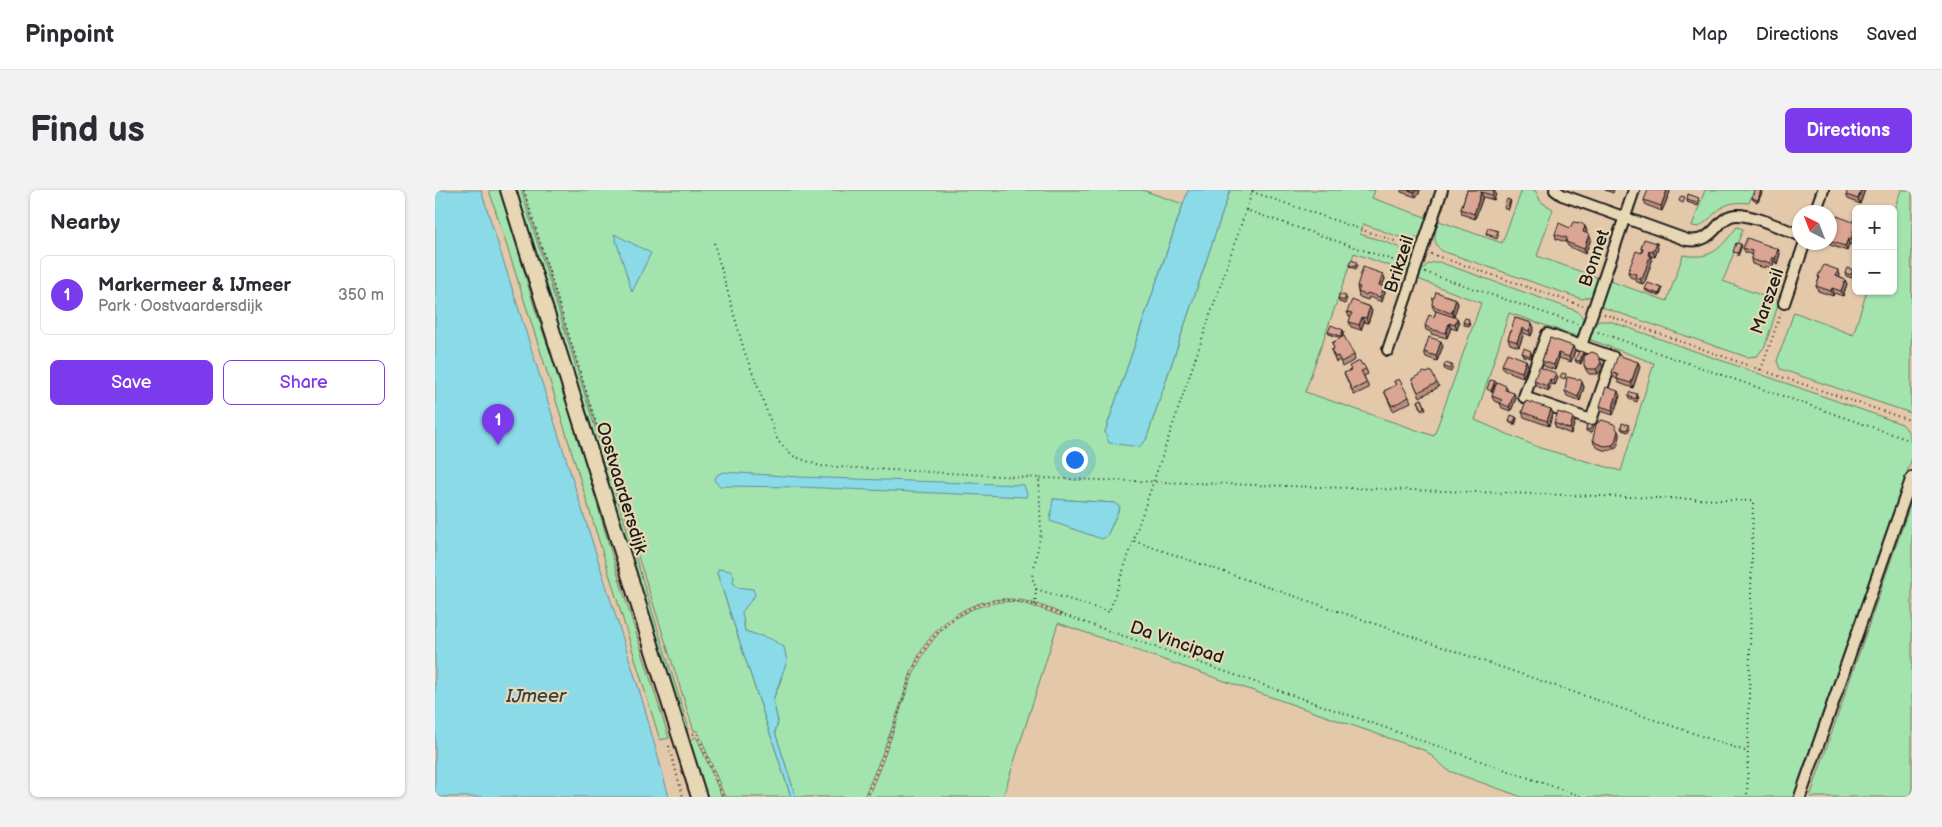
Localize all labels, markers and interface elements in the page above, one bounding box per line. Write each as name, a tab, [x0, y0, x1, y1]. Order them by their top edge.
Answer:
text: Pinpoint	[25, 20, 114, 49]
text: Map	[1692, 24, 1728, 45]
text: Directions	[1756, 24, 1838, 45]
text: Saved	[1866, 24, 1917, 45]
button: Directions	[1785, 108, 1912, 153]
text: Find us	[30, 109, 145, 152]
north arrow	[1792, 205, 1837, 250]
map controls	[1852, 205, 1897, 295]
button: +	[1852, 205, 1897, 250]
text: Nearby	[50, 210, 120, 235]
street label: Bonnet	[1575, 226, 1614, 290]
street label: Brikzeil	[1380, 233, 1419, 295]
button: −	[1852, 250, 1897, 295]
street label: Marszeil	[1746, 265, 1789, 337]
text: Markermeer & IJmeer	[98, 274, 291, 297]
text: 1	[64, 286, 70, 305]
text: 350 m	[338, 286, 384, 305]
text: Park · Oostvaardersdijk	[98, 297, 262, 316]
button: Save	[50, 360, 213, 405]
button: Share	[223, 360, 385, 405]
pin: 1	[482, 404, 514, 445]
street label: Oostvaardersdijk	[591, 420, 652, 557]
your location	[1062, 447, 1088, 473]
street label: Da Vincipad	[1127, 617, 1226, 668]
water label: IJmeer	[505, 685, 567, 708]

